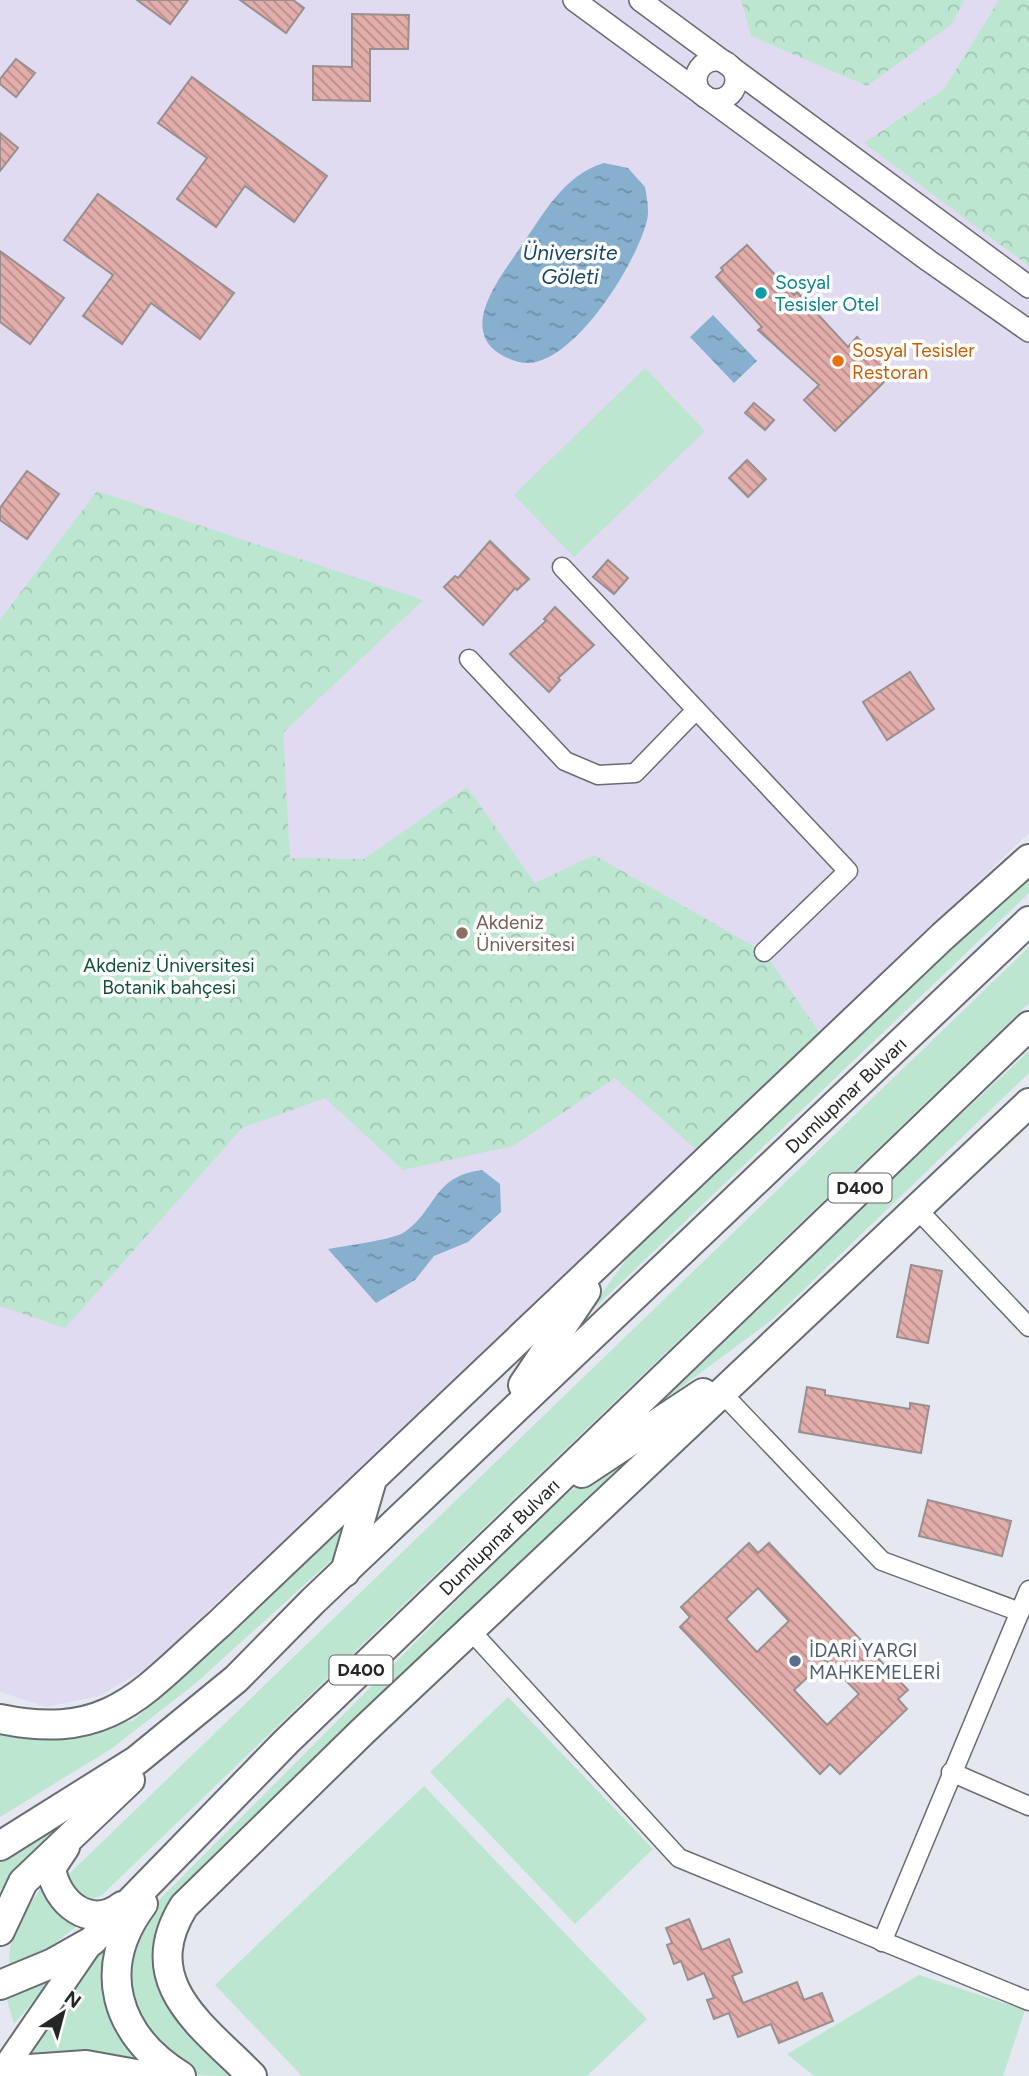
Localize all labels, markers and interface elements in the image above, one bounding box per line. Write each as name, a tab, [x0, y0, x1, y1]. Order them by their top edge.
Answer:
water label: Üniversite Göleti	[522, 240, 618, 289]
place label: Sosyal Tesisler Otel	[775, 271, 879, 316]
marker: Sosyal Tesisler Otel	[753, 285, 769, 301]
place label: Sosyal Tesisler Restoran	[852, 339, 975, 384]
marker: Sosyal Tesisler Restoran	[830, 353, 846, 369]
place label: Akdeniz Üniversitesi	[476, 911, 575, 956]
marker: Akdeniz Üniversitesi	[454, 925, 470, 941]
park label: Akdeniz Üniversitesi Botanik bahçesi	[83, 954, 255, 999]
street label: Dumlupınar Bulvarı	[781, 1033, 911, 1158]
road number: D400	[828, 1174, 892, 1203]
street label: Dumlupınar Bulvarı	[434, 1474, 564, 1600]
place label: İDARİ YARGI MAHKEMELERİ	[809, 1639, 941, 1684]
marker: İDARİ YARGI MAHKEMELERİ	[787, 1653, 803, 1669]
road number: D400	[330, 1656, 392, 1685]
north arrow	[28, 1978, 98, 2048]
text: N	[60, 1986, 85, 2013]

